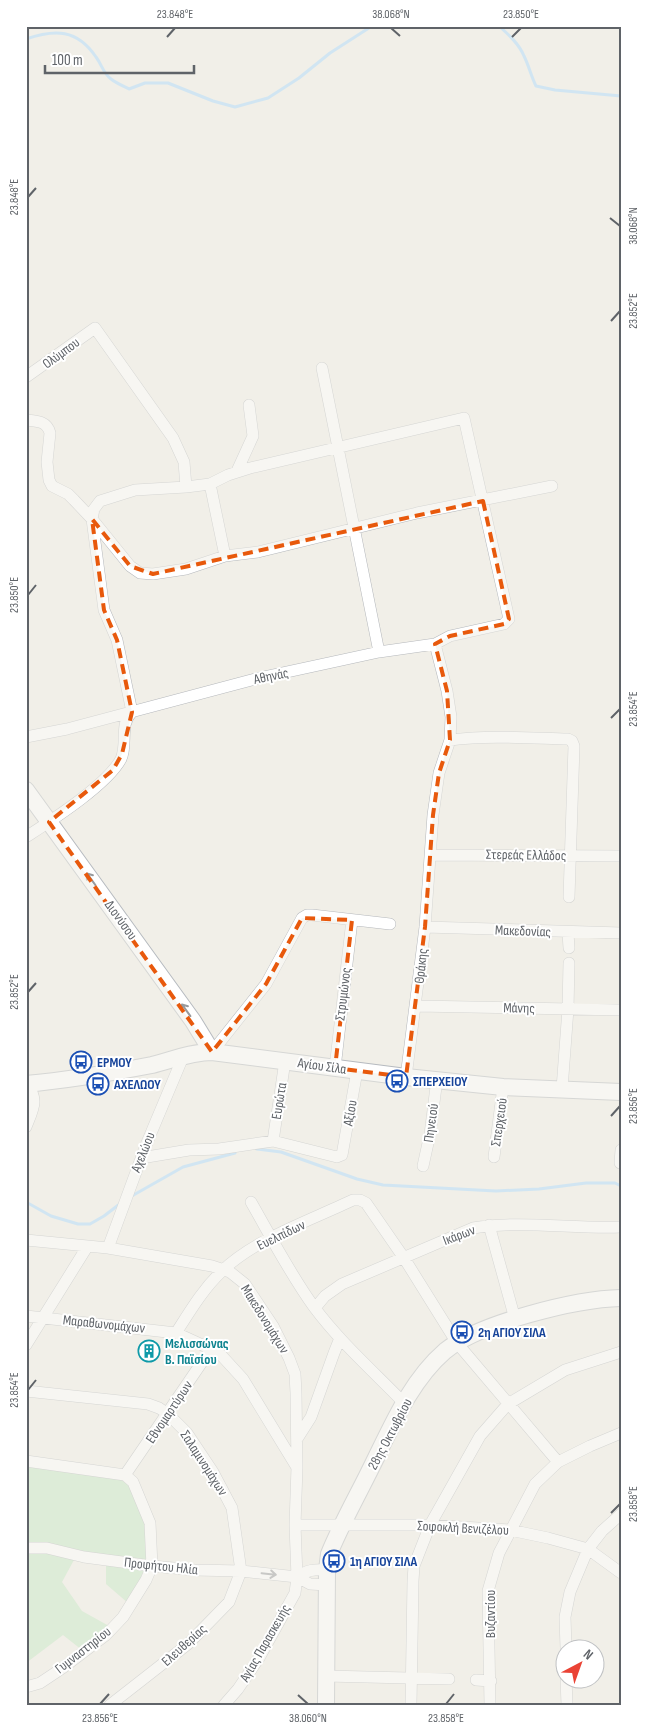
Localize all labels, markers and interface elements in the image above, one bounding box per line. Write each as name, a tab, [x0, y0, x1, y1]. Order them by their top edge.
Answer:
text: 23.848°E	[157, 7, 193, 22]
text: 38.068°N	[372, 7, 410, 22]
text: 23.850°E	[503, 7, 539, 22]
scale bar	[45, 42, 194, 74]
text: 100 m	[52, 51, 83, 70]
text: 23.848°E	[7, 179, 22, 215]
text: 38.068°N	[626, 207, 641, 245]
text: 23.852°E	[626, 293, 641, 329]
street label: Ολύμπου	[39, 334, 83, 372]
text: 23.850°E	[7, 577, 22, 613]
street label: Αθηνάς	[251, 664, 290, 688]
text: 23.854°E	[626, 691, 641, 727]
street label: Στερεάς Ελλάδος	[486, 846, 566, 864]
one-way arrow	[86, 872, 96, 886]
street label: Διονύσου	[101, 897, 141, 943]
street label: Μακεδονίας	[495, 922, 551, 940]
street label: Θράκης	[411, 947, 431, 985]
street label: Στρυμώνος	[331, 966, 355, 1022]
text: 23.852°E	[7, 974, 22, 1010]
street label: Μάνης	[503, 999, 535, 1017]
one-way arrow	[181, 1004, 191, 1018]
bus stop icon: ΕΡΜΟΥ	[69, 1050, 93, 1074]
place label: ΕΡΜΟΥ	[97, 1054, 132, 1071]
street label: Αγίου Σίλα	[296, 1054, 347, 1078]
bus stop icon: ΣΠΕΡΧΕΙΟΥ	[385, 1069, 409, 1093]
bus stop icon: ΑΧΕΛΩΟΥ	[86, 1072, 110, 1096]
place label: ΣΠΕΡΧΕΙΟΥ	[413, 1073, 468, 1090]
place label: ΑΧΕΛΩΟΥ	[113, 1076, 161, 1093]
street label: Ευρώτα	[268, 1081, 290, 1121]
text: 23.856°E	[626, 1088, 641, 1124]
street label: Σπερχειού	[487, 1097, 511, 1147]
street label: Αξίου	[339, 1099, 361, 1128]
street label: Πηνειού	[420, 1102, 442, 1144]
street label: Αχελώου	[127, 1129, 159, 1176]
street label: Ευελπίδων	[254, 1216, 308, 1254]
street label: Ικάρων	[440, 1221, 478, 1249]
street label: Μακεδονομάχων	[237, 1281, 293, 1357]
street label: Μαραθωνομάχων	[62, 1311, 146, 1337]
bus stop icon: 2η ΑΓΙΟΥ ΣΙΛΑ	[450, 1320, 474, 1344]
place label: 2η ΑΓΙΟΥ ΣΙΛΑ	[478, 1324, 546, 1341]
place label: Μελισσώνας B. Παϊσίου	[165, 1335, 229, 1368]
building icon: Μελισσώνας B. Παϊσίου	[137, 1339, 161, 1363]
text: 23.854°E	[7, 1372, 22, 1408]
street label: Εθνομαρτύρων	[142, 1377, 196, 1446]
street label: 28ης Οκτωβρίου	[364, 1395, 416, 1473]
street label: Σαλαμινομάχων	[177, 1427, 232, 1499]
text: 23.858°E	[626, 1486, 641, 1522]
street label: Σοφοκλή Βενιζέλου	[417, 1517, 509, 1539]
bus stop icon: 1η ΑΓΙΟΥ ΣΙΛΑ	[322, 1549, 346, 1573]
place label: 1η ΑΓΙΟΥ ΣΙΛΑ	[350, 1553, 417, 1570]
street label: Προφήτου Ηλία	[123, 1554, 199, 1578]
one-way arrow	[260, 1569, 276, 1579]
street label: Βυζαντίου	[482, 1590, 499, 1638]
street label: Αγίας Παρασκευής	[235, 1601, 294, 1686]
street label: Ελευθερίας	[158, 1620, 210, 1670]
street label: Γυμναστηρίου	[52, 1623, 115, 1677]
north arrow	[554, 1638, 604, 1688]
text: N	[580, 1646, 597, 1663]
text: 23.856°E	[82, 1711, 118, 1726]
text: 38.060°N	[289, 1711, 327, 1726]
text: 23.858°E	[428, 1711, 464, 1726]

